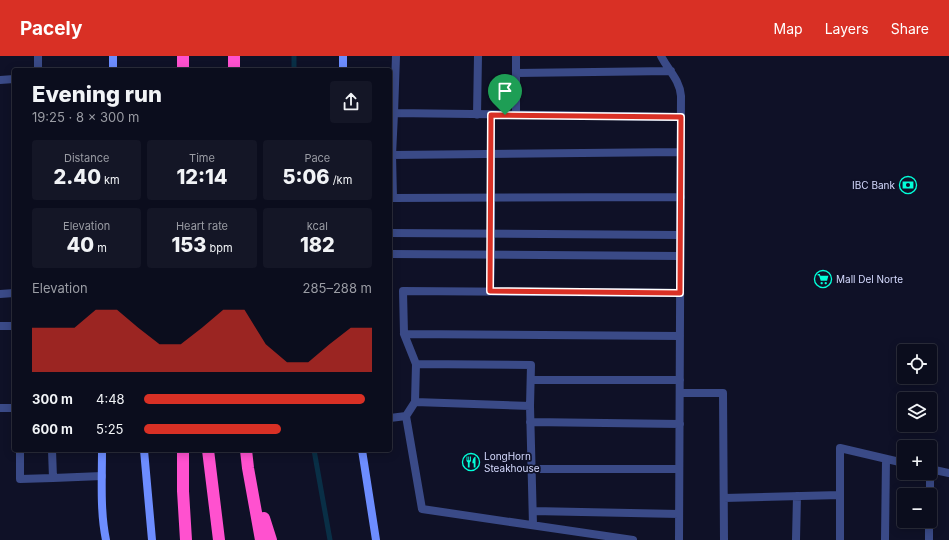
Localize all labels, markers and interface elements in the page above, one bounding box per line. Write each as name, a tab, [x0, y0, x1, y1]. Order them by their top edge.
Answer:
text: Pacely	[20, 17, 82, 40]
text: Map	[774, 20, 803, 37]
text: Layers	[825, 20, 869, 37]
text: Share	[891, 20, 929, 37]
pin	[488, 74, 522, 115]
icon: arrive	[494, 80, 516, 102]
text: Evening run	[32, 81, 162, 107]
button: share	[330, 81, 372, 123]
text: 19:25 · 8 × 300 m	[32, 109, 139, 125]
text: Distance	[64, 151, 109, 165]
text: Time	[189, 151, 215, 165]
text: Pace	[304, 151, 330, 165]
text: 2.40	[54, 165, 101, 189]
text: 12:14	[176, 165, 228, 189]
text: 5:06	[282, 165, 330, 189]
text: km	[101, 173, 120, 187]
text: /km	[330, 173, 352, 187]
bank icon: IBC Bank	[898, 175, 918, 195]
place label: IBC Bank	[852, 179, 896, 191]
text: Elevation	[63, 219, 110, 233]
text: Heart rate	[176, 219, 228, 233]
text: kcal	[307, 219, 328, 233]
text: 40	[66, 233, 94, 257]
text: 153	[171, 233, 206, 257]
text: 182	[300, 233, 335, 257]
text: m	[94, 241, 107, 255]
text: bpm	[206, 241, 233, 255]
supermarket icon: Mall Del Norte	[813, 269, 833, 289]
place label: Mall Del Norte	[836, 273, 903, 285]
text: Elevation	[32, 280, 88, 296]
text: 285–288 m	[303, 280, 372, 296]
map controls	[897, 344, 937, 528]
button: locate	[897, 344, 937, 384]
text: 300 m	[32, 391, 73, 407]
text: 4:48	[96, 391, 125, 407]
button: layers	[897, 392, 937, 432]
text: 600 m	[32, 421, 73, 437]
text: 5:25	[96, 421, 123, 437]
button: +	[897, 440, 937, 480]
place label: LongHorn Steakhouse	[484, 450, 540, 474]
restaurant icon: LongHorn Steakhouse	[461, 452, 481, 472]
button: −	[897, 488, 937, 528]

